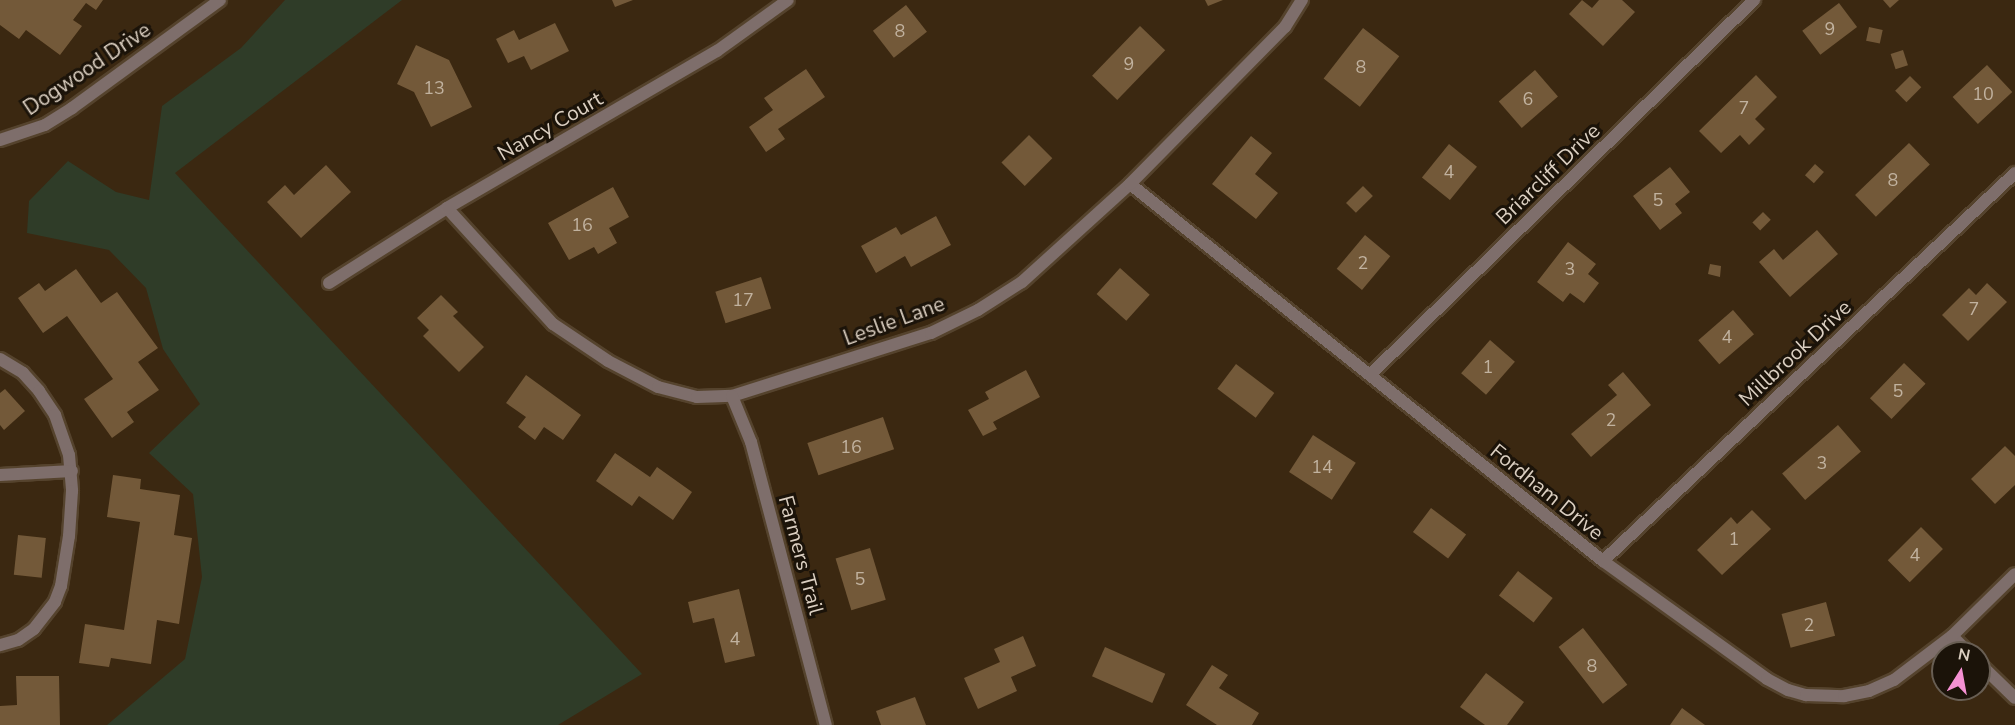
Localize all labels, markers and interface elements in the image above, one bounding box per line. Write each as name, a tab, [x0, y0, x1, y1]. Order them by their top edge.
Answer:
street label: Dogwood Drive	[19, 17, 155, 121]
house number: 9	[1825, 18, 1835, 40]
house number: 8	[895, 20, 905, 42]
house number: 9	[1124, 53, 1134, 75]
house number: 8	[1356, 56, 1366, 78]
house number: 13	[423, 77, 445, 99]
house number: 10	[1972, 83, 1994, 105]
street label: Nancy Court	[493, 86, 607, 166]
house number: 6	[1523, 88, 1533, 110]
house number: 7	[1739, 97, 1749, 119]
street label: Briarcliff Drive	[1491, 118, 1605, 230]
house number: 4	[1444, 161, 1454, 183]
house number: 8	[1888, 169, 1898, 191]
house number: 5	[1653, 189, 1663, 211]
house number: 16	[571, 214, 593, 236]
house number: 2	[1358, 252, 1368, 274]
house number: 3	[1565, 258, 1575, 280]
house number: 17	[732, 289, 754, 311]
street label: Leslie Lane	[840, 291, 948, 351]
street label: Millbrook Drive	[1734, 295, 1856, 411]
house number: 7	[1969, 298, 1979, 320]
house number: 4	[1722, 326, 1732, 348]
house number: 1	[1483, 356, 1493, 378]
house number: 5	[1893, 380, 1903, 402]
house number: 2	[1606, 409, 1616, 431]
house number: 16	[840, 436, 862, 458]
street label: Fordham Drive	[1485, 439, 1609, 545]
house number: 3	[1817, 452, 1827, 474]
house number: 14	[1311, 456, 1333, 478]
street label: Farmers Trail	[773, 493, 829, 617]
house number: 1	[1729, 528, 1739, 550]
house number: 4	[1910, 544, 1920, 566]
house number: 5	[855, 568, 865, 590]
house number: 2	[1804, 614, 1814, 636]
house number: 4	[730, 628, 740, 650]
north arrow	[1931, 641, 1991, 701]
text: N	[1956, 643, 1972, 667]
house number: 8	[1587, 655, 1597, 677]

